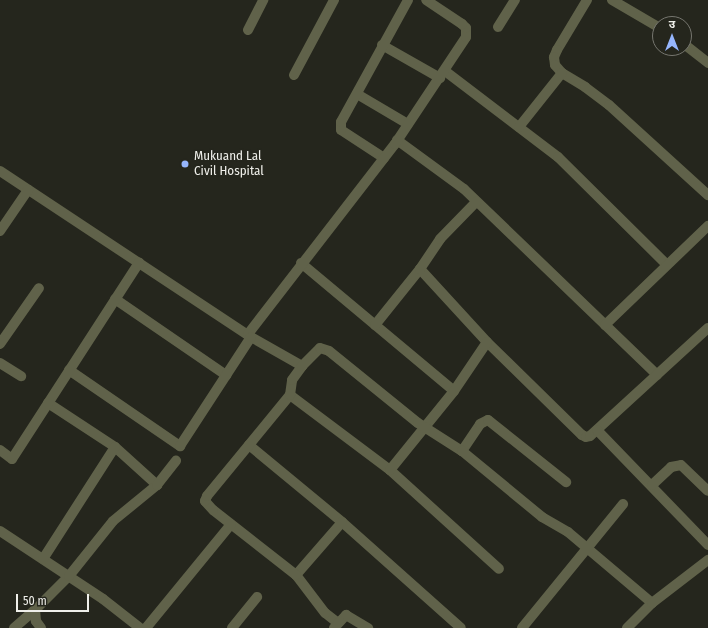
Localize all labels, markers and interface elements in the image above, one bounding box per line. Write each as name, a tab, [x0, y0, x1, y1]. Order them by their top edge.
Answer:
north arrow	[652, 16, 692, 56]
text: उ	[669, 18, 675, 31]
place label: Mukuand Lal Civil Hospital	[194, 149, 264, 180]
marker: Mukuand Lal Civil Hospital	[179, 158, 191, 170]
scale bar	[18, 586, 91, 612]
text: 50 m	[23, 594, 47, 608]

